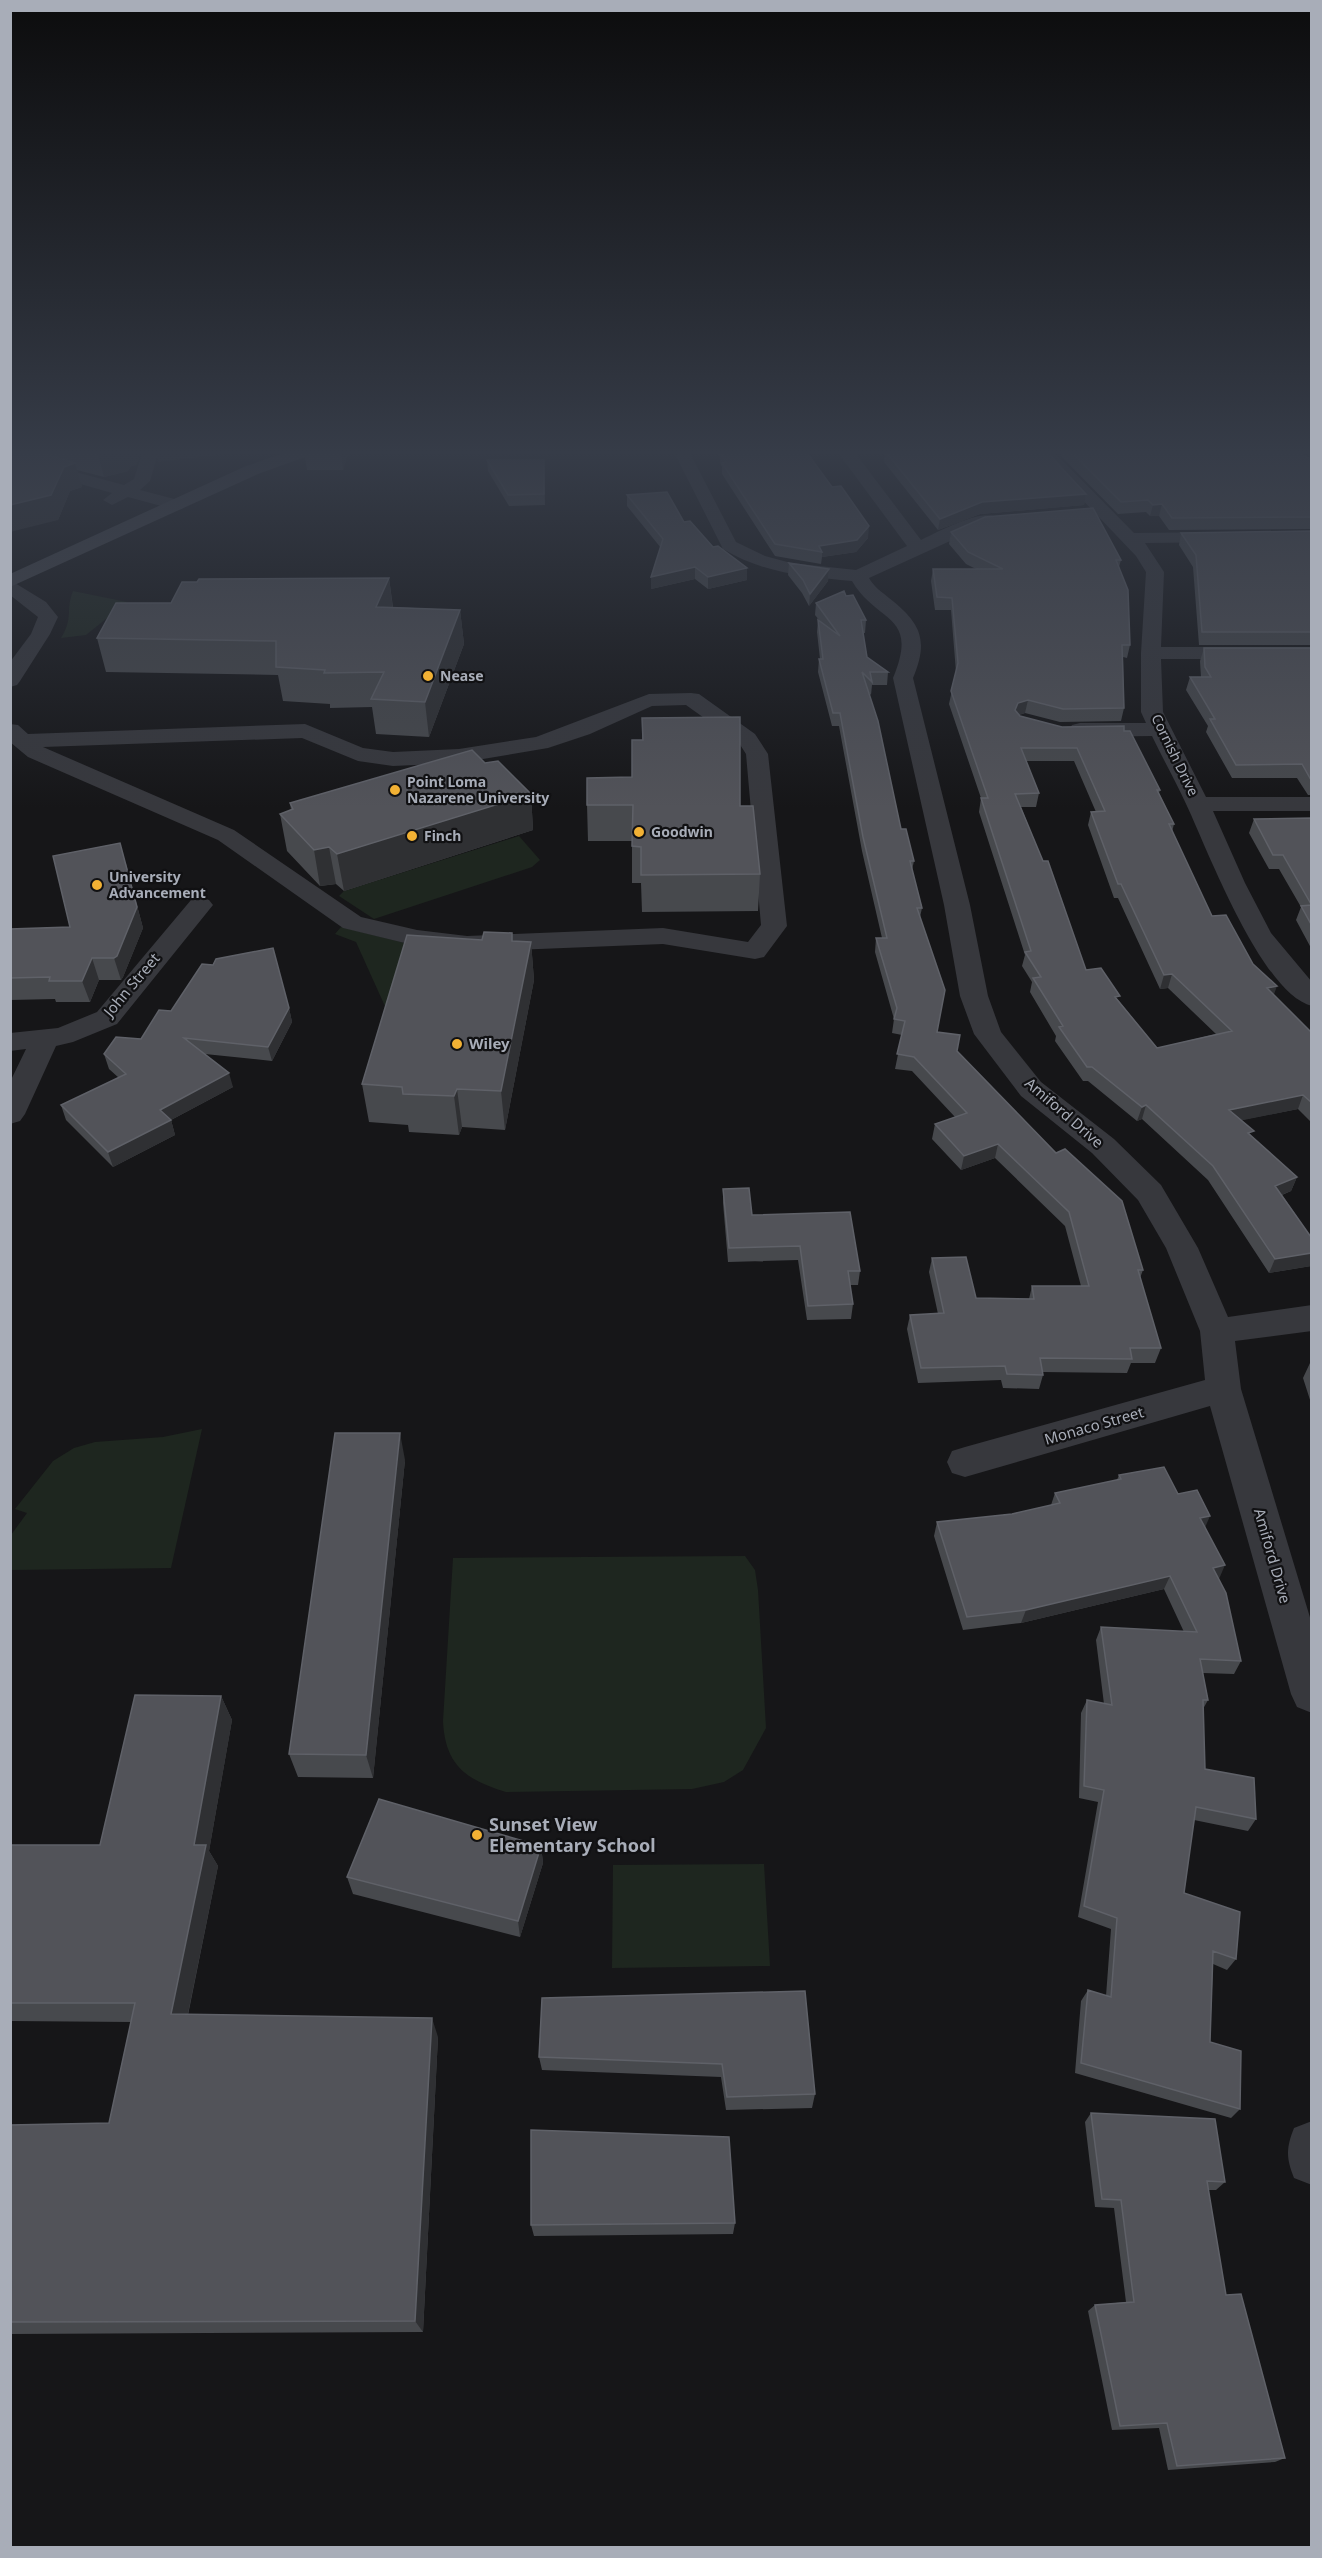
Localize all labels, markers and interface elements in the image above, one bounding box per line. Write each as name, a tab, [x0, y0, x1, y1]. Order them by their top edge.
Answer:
place label: Nease	[440, 666, 484, 685]
marker: Nease	[421, 669, 435, 683]
street label: Cornish Drive	[1147, 711, 1204, 799]
place label: Point Loma Nazarene University	[407, 772, 549, 807]
marker: Point Loma Nazarene University	[388, 783, 402, 797]
place label: Goodwin	[651, 822, 713, 841]
marker: Goodwin	[632, 825, 646, 839]
place label: Finch	[424, 826, 461, 845]
marker: Finch	[405, 829, 419, 843]
place label: University Advancement	[109, 867, 206, 902]
marker: University Advancement	[90, 878, 104, 892]
street label: John Street	[97, 948, 164, 1022]
place label: Wiley	[469, 1033, 510, 1053]
marker: Wiley	[450, 1037, 464, 1051]
street label: Amiford Drive	[1021, 1073, 1108, 1152]
street label: Monaco Street	[1042, 1401, 1146, 1449]
street label: Amiford Drive	[1250, 1506, 1296, 1606]
place label: Sunset View Elementary School	[489, 1812, 656, 1857]
marker: Sunset View Elementary School	[470, 1828, 484, 1842]

